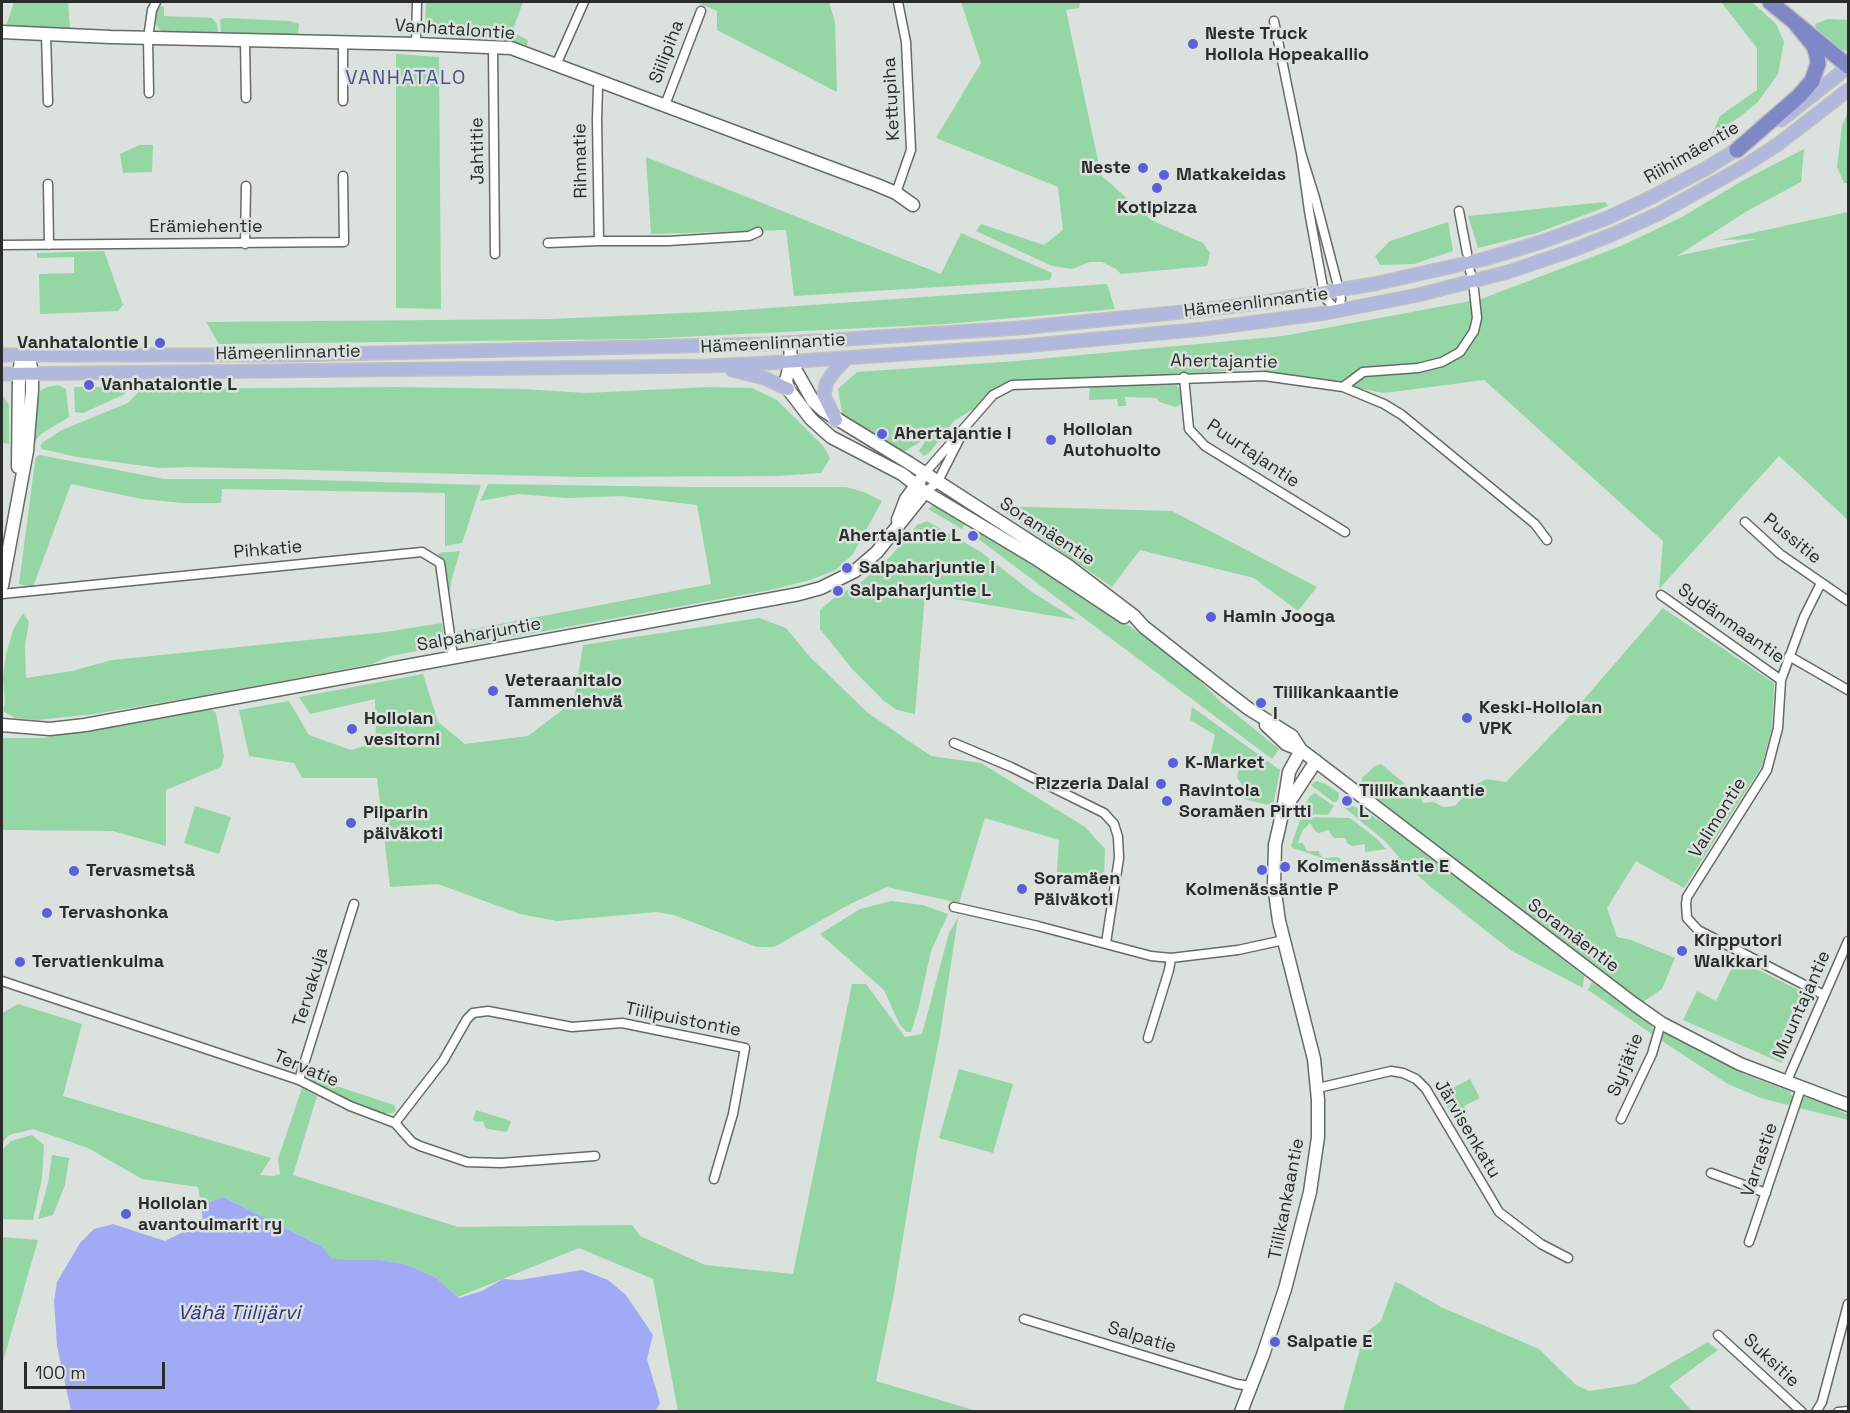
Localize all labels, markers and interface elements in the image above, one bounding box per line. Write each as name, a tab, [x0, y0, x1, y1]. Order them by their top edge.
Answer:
street label: Vanhatalontie	[394, 15, 516, 45]
street label: Siilipiha	[645, 17, 689, 87]
place label: Neste Truck Hollola Hopeakallio	[1205, 23, 1369, 66]
marker: Neste Truck Hollola Hopeakallio	[1186, 37, 1200, 51]
street label: Kettupiha	[879, 57, 905, 141]
district label: VANHATALO	[345, 67, 467, 91]
street label: Jahtitie	[467, 117, 489, 185]
street label: Riihimäentie	[1641, 117, 1743, 189]
street label: Rihmatie	[570, 123, 592, 199]
place label: Neste	[1081, 157, 1131, 179]
marker: Neste	[1136, 161, 1150, 175]
place label: Matkakeidas	[1176, 164, 1286, 186]
marker: Matkakeidas	[1157, 168, 1171, 182]
marker: Kotipizza	[1150, 181, 1164, 195]
place label: Kotipizza	[1117, 197, 1197, 219]
street label: Erämiehentie	[149, 216, 263, 238]
street label: Hämeenlinnantie	[1183, 283, 1329, 323]
street label: Hämeenlinnantie	[700, 329, 846, 359]
place label: Vanhatalontie I	[17, 332, 148, 354]
marker: Vanhatalontie I	[153, 336, 167, 350]
street label: Hämeenlinnantie	[215, 341, 361, 365]
street label: Ahertajantie	[1170, 350, 1278, 374]
place label: Vanhatalontie L	[101, 374, 237, 396]
marker: Vanhatalontie L	[82, 378, 96, 392]
street label: Puurtajantie	[1203, 415, 1303, 493]
place label: Hollolan Autohuolto	[1063, 419, 1161, 462]
place label: Ahertajantie I	[894, 423, 1011, 445]
marker: Ahertajantie I	[875, 427, 889, 441]
marker: Hollolan Autohuolto	[1044, 433, 1058, 447]
street label: Soramäentie	[995, 493, 1099, 571]
street label: Pussitie	[1759, 509, 1825, 569]
place label: Ahertajantie L	[839, 525, 961, 547]
marker: Ahertajantie L	[966, 529, 980, 543]
street label: Pihkatie	[233, 536, 303, 564]
place label: Salpaharjuntie I	[859, 557, 995, 579]
marker: Salpaharjuntie I	[840, 561, 854, 575]
street label: Sydänmaantie	[1673, 579, 1789, 669]
place label: Salpaharjuntie L	[850, 580, 991, 602]
marker: Salpaharjuntie L	[831, 584, 845, 598]
place label: Hamin Jooga	[1223, 606, 1335, 628]
marker: Hamin Jooga	[1204, 610, 1218, 624]
street label: Salpaharjuntie	[415, 613, 543, 657]
place label: Veteraanitalo Tammenlehvä	[505, 670, 623, 712]
place label: Tiilikankaantie I	[1273, 682, 1399, 724]
marker: Veteraanitalo Tammenlehvä	[486, 684, 500, 698]
marker: Tiilikankaantie I	[1254, 696, 1268, 710]
place label: Keski-Hollolan VPK	[1479, 697, 1602, 740]
place label: Hollolan vesitorni	[364, 708, 440, 750]
marker: Keski-Hollolan VPK	[1460, 711, 1474, 725]
marker: Hollolan vesitorni	[345, 722, 359, 736]
place label: K-Market	[1185, 752, 1265, 774]
marker: K-Market	[1166, 756, 1180, 770]
place label: Pizzeria Dalal	[1035, 773, 1149, 795]
street label: Valimontie	[1685, 774, 1751, 862]
marker: Pizzeria Dalal	[1154, 777, 1168, 791]
place label: Ravintola Soramäen Pirtti	[1179, 780, 1312, 822]
place label: Tiilikankaantie L	[1359, 780, 1485, 822]
marker: Ravintola Soramäen Pirtti	[1160, 794, 1174, 808]
marker: Tiilikankaantie L	[1340, 794, 1354, 808]
place label: Piiparin päiväkoti	[363, 802, 443, 844]
marker: Piiparin päiväkoti	[344, 816, 358, 830]
place label: Kolmenässäntie E	[1297, 856, 1449, 878]
place label: Tervasmetsä	[86, 860, 195, 882]
marker: Kolmenässäntie E	[1278, 860, 1292, 874]
marker: Kolmenässäntie P	[1255, 863, 1269, 877]
marker: Tervasmetsä	[67, 864, 81, 878]
place label: Soramäen Päiväkoti	[1034, 868, 1120, 910]
place label: Kolmenässäntie P	[1186, 879, 1338, 901]
marker: Soramäen Päiväkoti	[1015, 882, 1029, 896]
street label: Soramäentie	[1523, 894, 1623, 978]
place label: Tervashonka	[59, 902, 168, 924]
marker: Tervashonka	[40, 906, 54, 920]
place label: Kirpputori Walkkari	[1694, 930, 1782, 972]
marker: Kirpputori Walkkari	[1675, 944, 1689, 958]
street label: Tervakuja	[289, 945, 333, 1029]
street label: Muuntajantie	[1769, 948, 1835, 1062]
place label: Tervatienkulma	[32, 951, 164, 973]
marker: Tervatienkulma	[13, 955, 27, 969]
street label: Tiilipuistontie	[623, 998, 743, 1042]
street label: Syrjätie	[1604, 1030, 1648, 1100]
street label: Tervatie	[270, 1046, 342, 1092]
street label: Järvisenkatu	[1429, 1076, 1505, 1182]
street label: Varrastie	[1737, 1120, 1783, 1200]
street label: Tiilikankaantie	[1265, 1136, 1309, 1262]
place label: Hollolan avantouimarit ry	[138, 1193, 282, 1236]
marker: Hollolan avantouimarit ry	[119, 1207, 133, 1221]
water label: Vähä Tiilijärvi	[178, 1302, 300, 1326]
street label: Salpatie	[1105, 1317, 1179, 1359]
street label: Suksitie	[1738, 1330, 1804, 1392]
place label: Salpatie E	[1287, 1331, 1372, 1353]
marker: Salpatie E	[1268, 1335, 1282, 1349]
scale bar	[27, 1350, 168, 1388]
text: 100 m	[35, 1361, 86, 1384]

